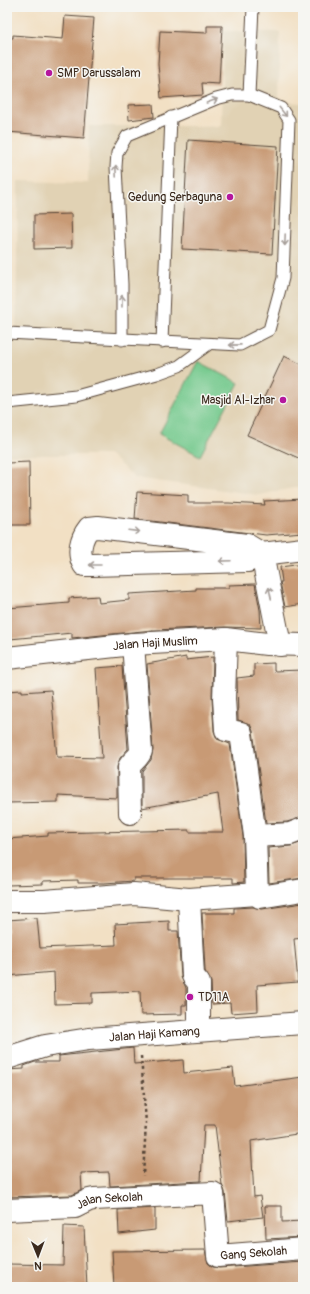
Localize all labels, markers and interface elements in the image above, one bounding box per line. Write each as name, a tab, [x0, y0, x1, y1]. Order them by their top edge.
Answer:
place label: SMP Darussalam	[57, 66, 141, 81]
marker: SMP Darussalam	[44, 68, 54, 78]
one-way arrow	[205, 96, 217, 104]
one-way arrow	[278, 107, 287, 117]
one-way arrow	[113, 165, 120, 178]
place label: Gedung Serbaguna	[128, 190, 222, 205]
marker: Gedung Serbaguna	[225, 192, 235, 202]
one-way arrow	[281, 233, 288, 246]
one-way arrow	[118, 295, 126, 308]
one-way arrow	[229, 341, 242, 349]
place label: Masjid Al-Izhar	[201, 393, 276, 408]
marker: Masjid Al-Izhar	[278, 395, 288, 405]
one-way arrow	[127, 527, 140, 535]
one-way arrow	[219, 557, 232, 565]
one-way arrow	[89, 561, 102, 569]
one-way arrow	[266, 587, 274, 600]
street label: Jalan Haji Muslim	[112, 633, 198, 654]
place label: TD11A	[198, 990, 230, 1005]
marker: TD11A	[185, 992, 195, 1002]
street label: Jalan Haji Kamang	[108, 1023, 200, 1045]
street label: Jalan Sekolah	[74, 1189, 144, 1213]
north arrow	[18, 1236, 58, 1276]
street label: Gang Sekolah	[220, 1243, 288, 1263]
text: N	[34, 1259, 42, 1272]

